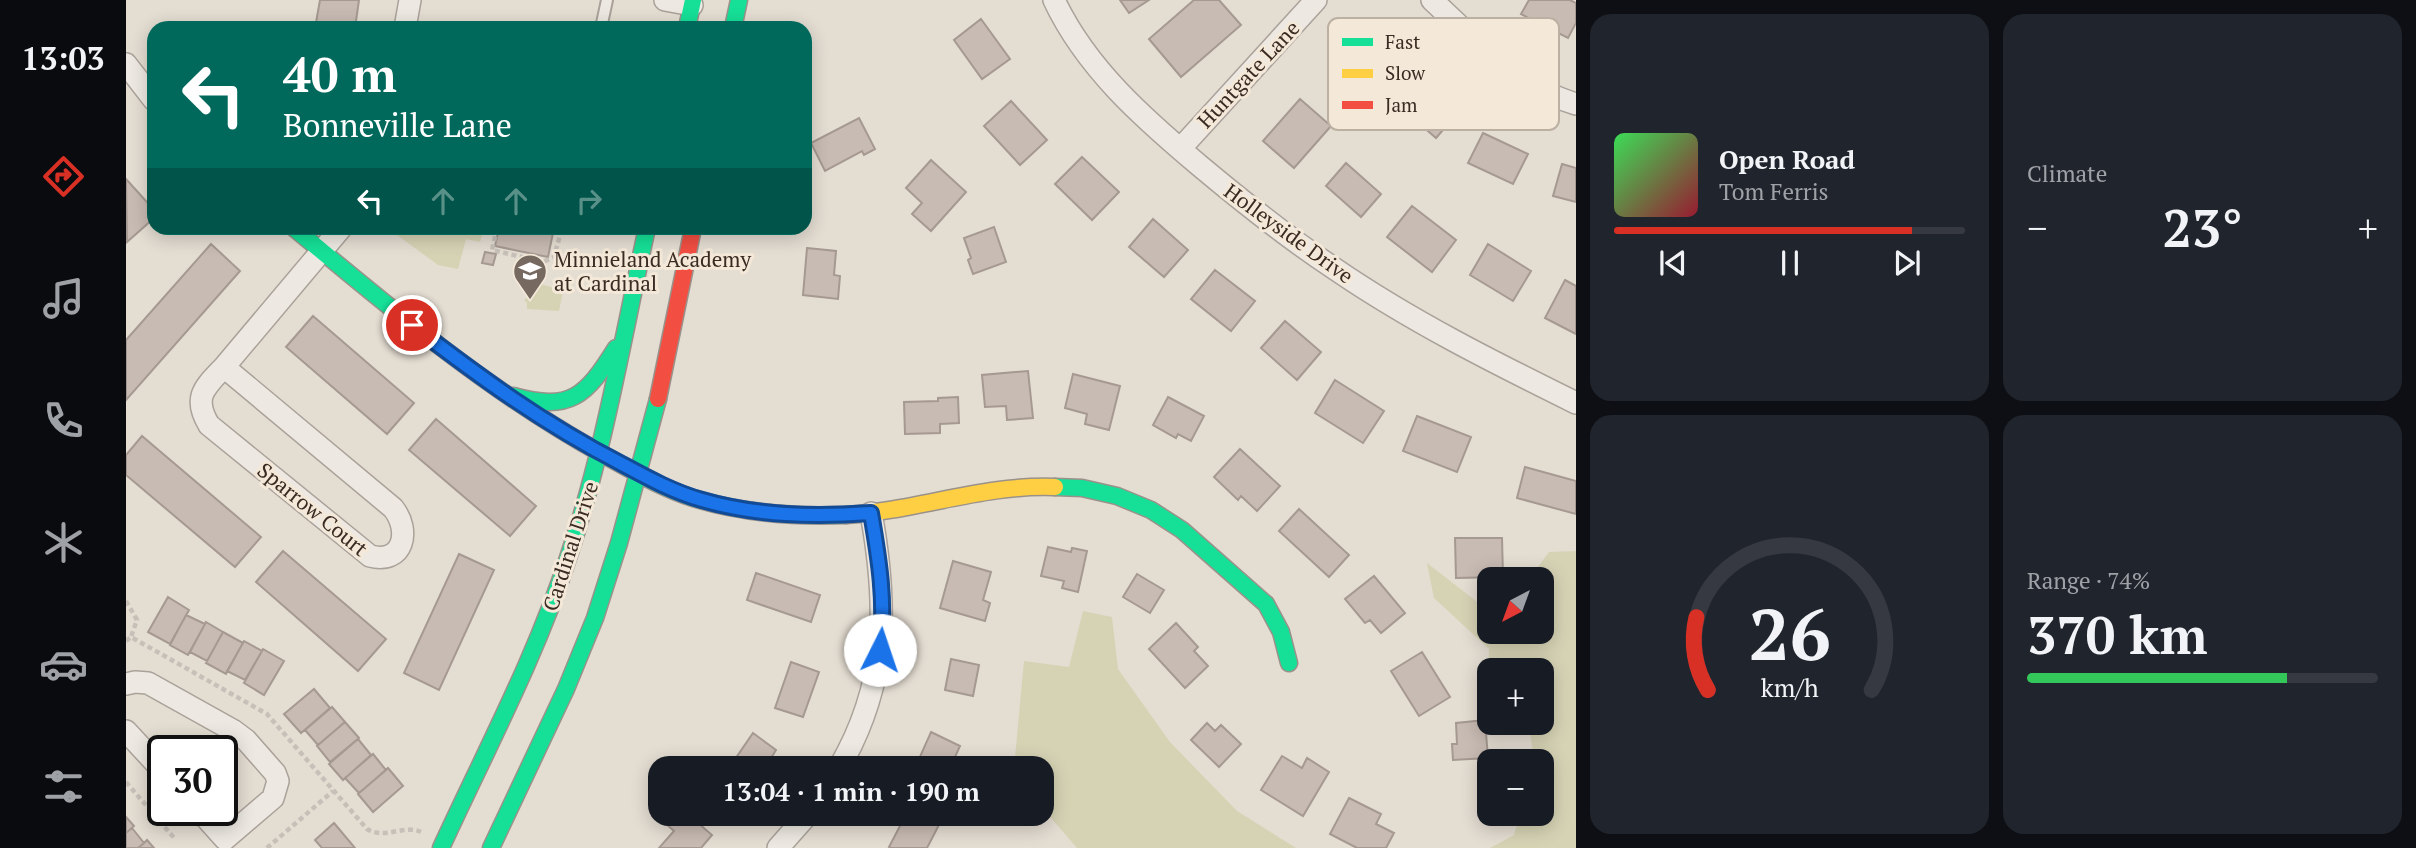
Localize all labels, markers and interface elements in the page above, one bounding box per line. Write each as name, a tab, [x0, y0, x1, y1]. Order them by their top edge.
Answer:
street label: Huntgate Lane	[1191, 14, 1305, 134]
legend	[1328, 18, 1559, 130]
text: Fast	[1385, 29, 1420, 54]
text: 13:03	[21, 37, 105, 79]
text: 40 m	[283, 41, 397, 106]
icon: left	[168, 49, 259, 140]
text: Slow	[1385, 60, 1426, 85]
text: Jam	[1385, 92, 1418, 117]
text: Bonneville Lane	[283, 104, 512, 146]
text: Open Road	[1719, 142, 1855, 176]
icon: directions	[39, 152, 88, 201]
text: Climate	[2027, 158, 2107, 189]
text: Tom Ferris	[1719, 176, 1829, 207]
street label: Holleyside Drive	[1219, 177, 1359, 289]
icon: left	[351, 182, 389, 220]
icon: ahead	[424, 182, 462, 220]
icon: ahead	[497, 182, 535, 220]
icon: right	[570, 182, 608, 220]
text: 23°	[2162, 193, 2243, 262]
text: −	[2027, 203, 2047, 253]
text: +	[2358, 203, 2378, 253]
icon: previous	[1654, 244, 1692, 282]
icon: pause	[1771, 244, 1809, 282]
icon: next	[1888, 244, 1926, 282]
place label: Minnieland Academy at Cardinal	[554, 245, 751, 297]
school or university icon: Minnieland Academy at Cardinal	[511, 252, 549, 301]
icon: music	[39, 274, 88, 323]
pin	[382, 295, 442, 355]
icon: arrive	[393, 306, 431, 344]
icon: phone	[39, 396, 88, 445]
street label: Sparrow Court	[252, 456, 374, 562]
street label: Cardinal Drive	[536, 478, 604, 614]
icon: climate	[39, 518, 88, 567]
text: Range · 74%	[2027, 565, 2150, 596]
north arrow	[1477, 567, 1554, 644]
map controls	[1477, 567, 1554, 826]
text: 26	[1748, 585, 1831, 682]
text: 370 km	[2027, 600, 2208, 669]
position arrow	[843, 613, 917, 687]
icon: car	[39, 640, 88, 689]
button: +	[1477, 658, 1554, 735]
text: km/h	[1761, 671, 1819, 704]
speed limit sign: 30	[147, 735, 238, 826]
button: −	[1477, 749, 1554, 826]
icon: filters	[39, 762, 88, 811]
text: 13:04 · 1 min · 190 m	[722, 774, 980, 808]

